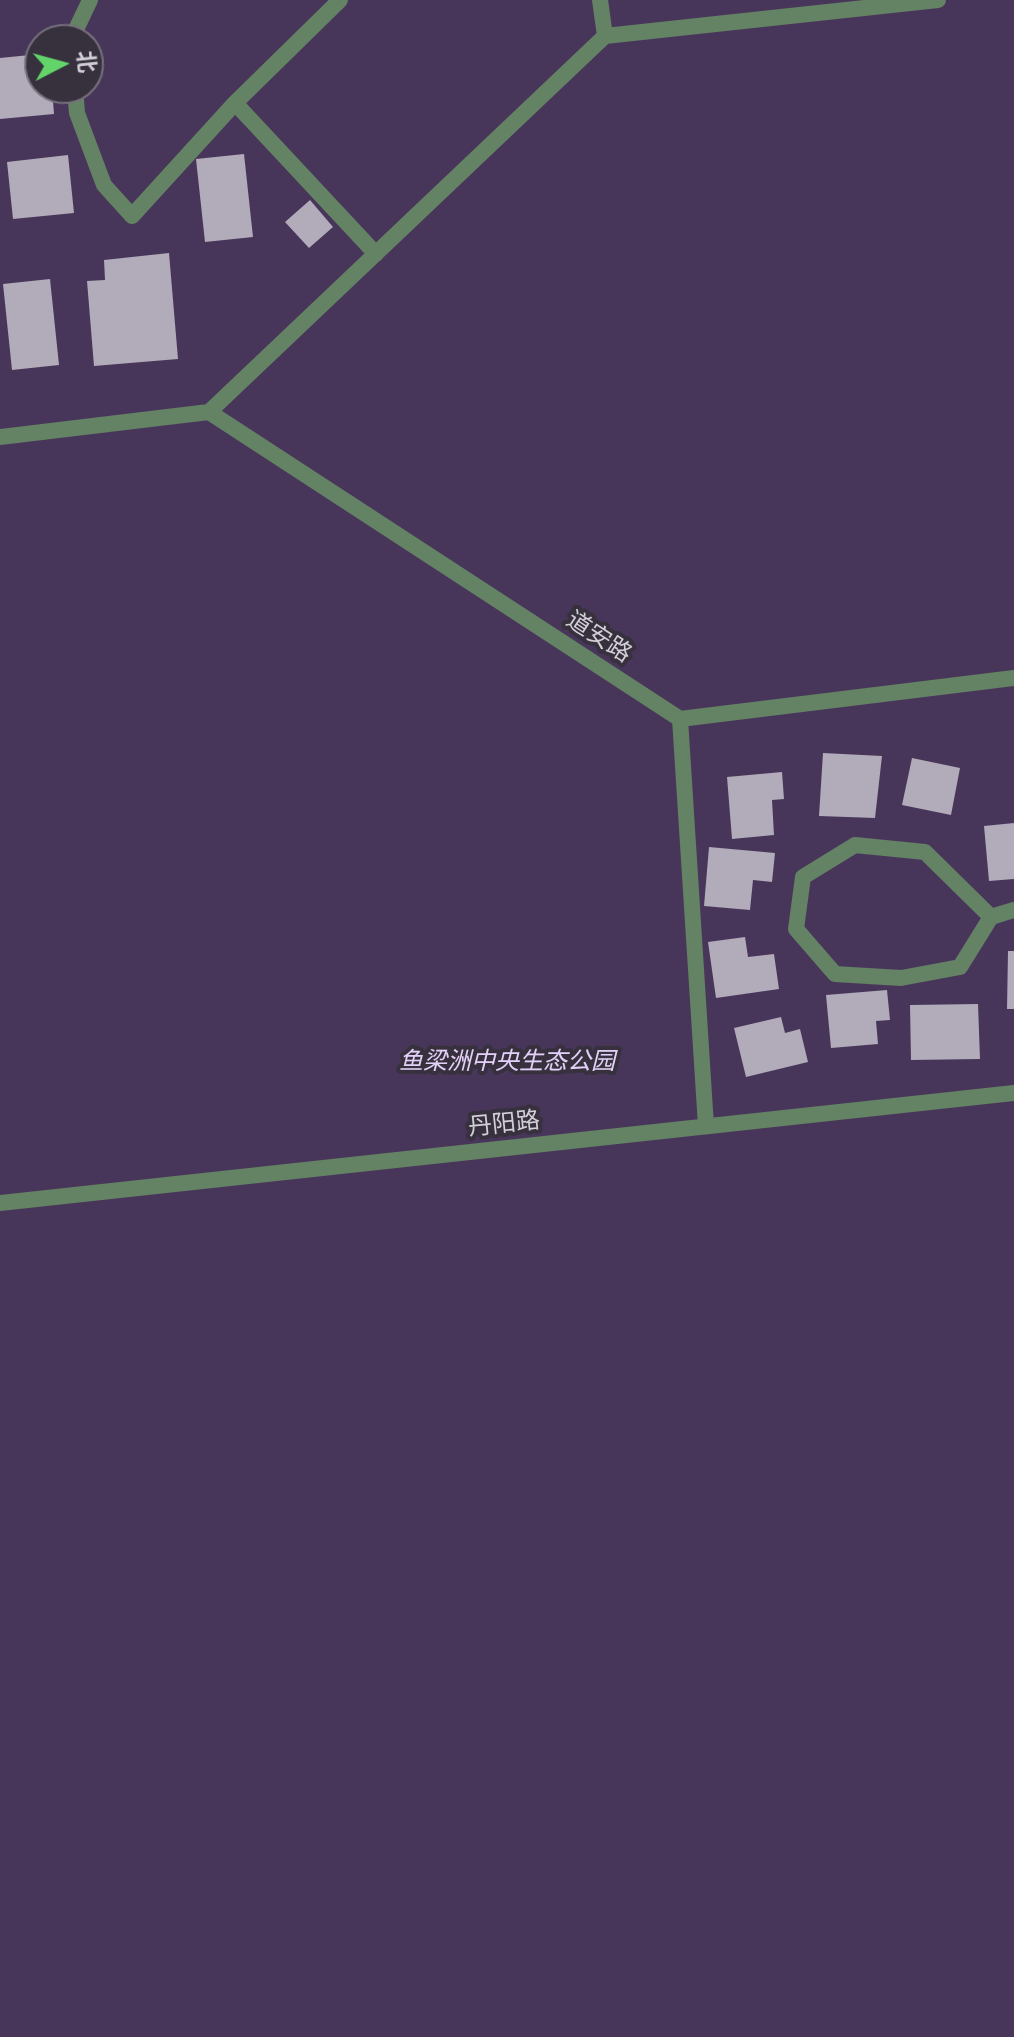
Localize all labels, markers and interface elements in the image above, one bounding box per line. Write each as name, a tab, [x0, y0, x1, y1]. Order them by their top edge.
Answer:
north arrow	[24, 24, 104, 104]
text: 北	[73, 49, 100, 74]
street label: 道安路	[561, 605, 637, 669]
park label: 鱼梁洲中央生态公园	[399, 1048, 615, 1076]
street label: 丹阳路	[467, 1106, 541, 1142]

